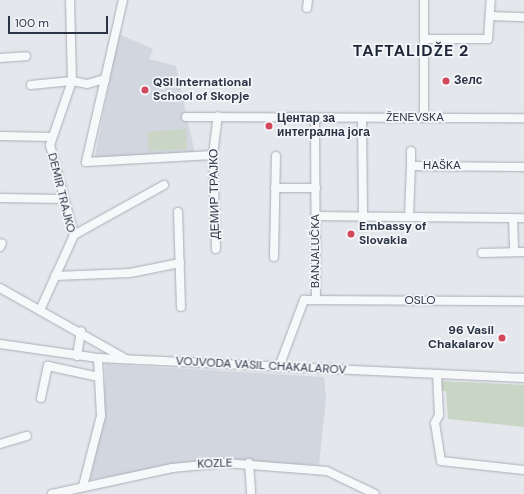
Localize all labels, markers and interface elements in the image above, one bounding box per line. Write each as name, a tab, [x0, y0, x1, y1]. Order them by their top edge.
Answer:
scale bar	[10, 8, 110, 34]
text: 100 m	[15, 15, 49, 31]
district label: TAFTALIDŽE 2	[353, 41, 469, 61]
place label: Зелс	[454, 74, 482, 88]
place label: QSI International School of Skopje	[153, 76, 251, 104]
marker: Зелс	[441, 76, 451, 86]
marker: QSI International School of Skopje	[140, 85, 150, 95]
street label: ŽENEVSKA	[386, 111, 444, 125]
place label: Центар за интегрална јога	[277, 112, 370, 140]
marker: Центар за интегрална јога	[264, 121, 274, 131]
street label: ДЕМИР ТРАЈКО	[207, 149, 223, 239]
street label: DEMIR TRAJKO	[44, 152, 78, 234]
street label: HAŠKA	[423, 159, 461, 173]
street label: BANJALUČKA	[309, 214, 323, 288]
place label: Embassy of Slovakia	[359, 220, 426, 248]
marker: Embassy of Slovakia	[346, 229, 356, 239]
street label: OSLO	[404, 294, 436, 308]
place label: 96 Vasil Chakalarov	[428, 324, 494, 352]
marker: 96 Vasil Chakalarov	[497, 333, 507, 343]
street label: VOJVODA VASIL CHAKALAROV	[175, 354, 347, 378]
street label: KOZLE	[197, 456, 233, 472]

